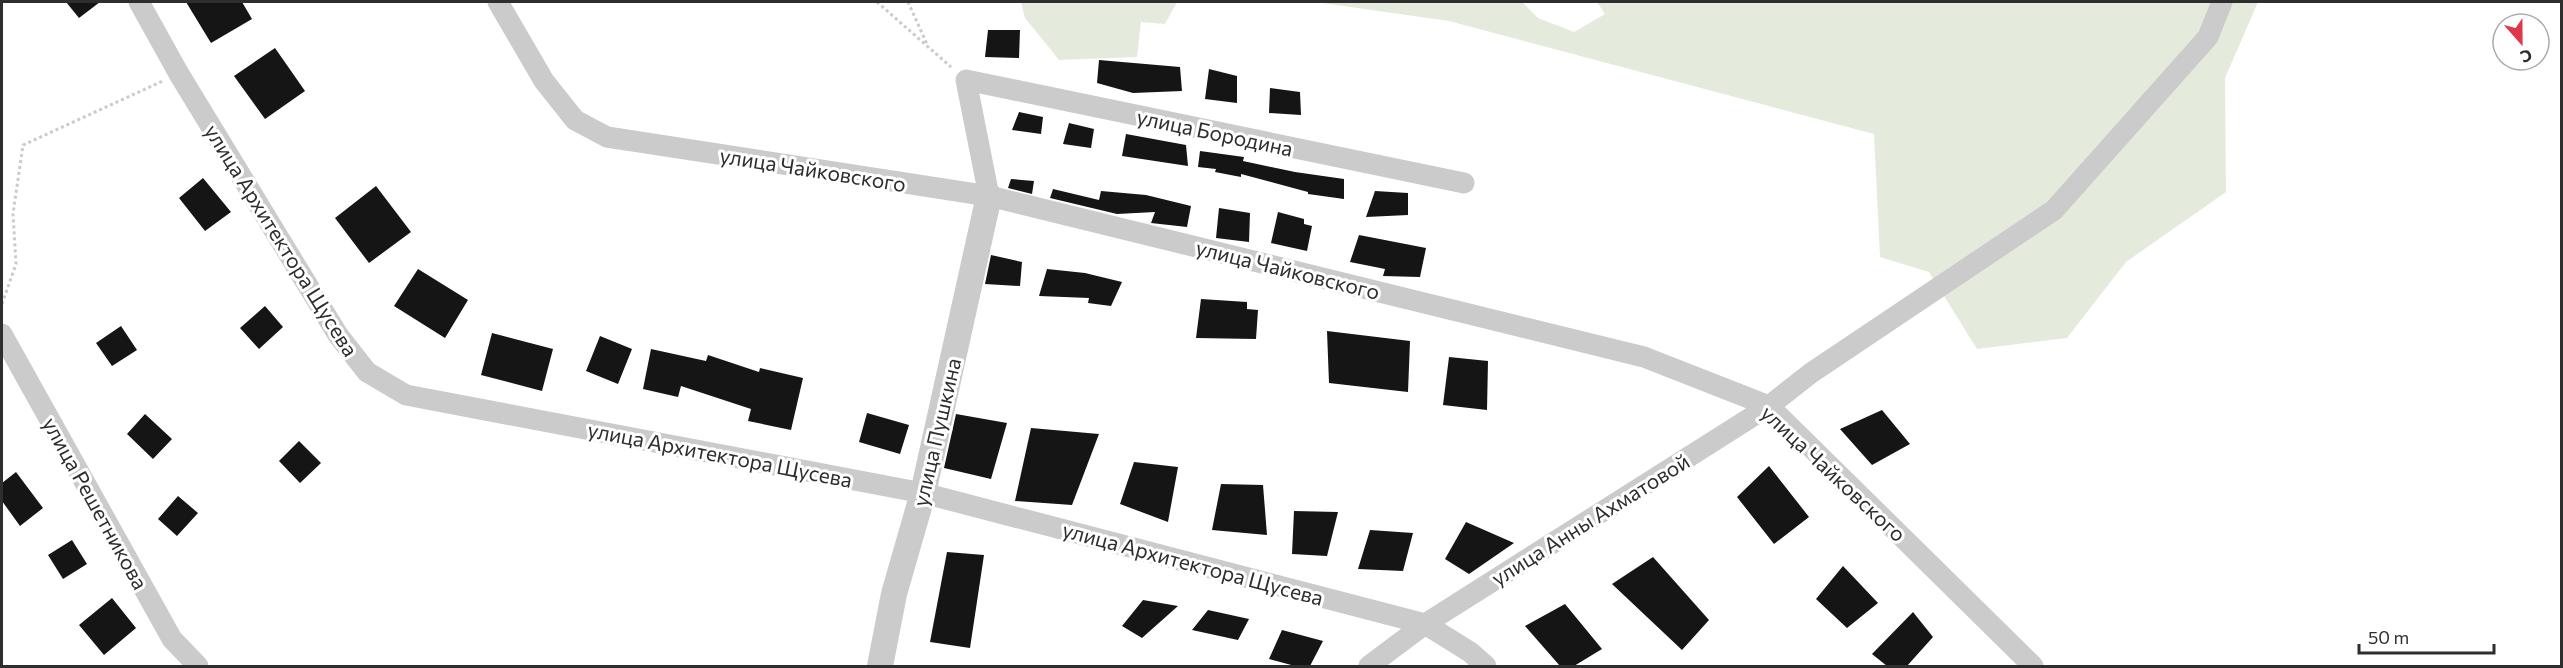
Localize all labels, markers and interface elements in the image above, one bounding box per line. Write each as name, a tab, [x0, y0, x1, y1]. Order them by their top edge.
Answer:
north arrow	[2491, 12, 2551, 72]
text: С	[2518, 46, 2535, 67]
street label: улица Бородина	[1135, 103, 1295, 161]
street label: улица Архитектора Щусева	[200, 119, 364, 361]
street label: улица Чайковского	[718, 142, 908, 196]
street label: улица Чайковского	[1194, 234, 1382, 304]
street label: улица Пушкина	[907, 355, 965, 509]
street label: улица Чайковского	[1757, 400, 1911, 546]
street label: улица Решетникова	[38, 412, 154, 594]
street label: улица Архитектора Щусева	[586, 416, 854, 492]
street label: улица Анны Ахматовой	[1486, 448, 1694, 590]
street label: улица Архитектора Щусева	[1060, 516, 1326, 610]
scale bar	[2359, 617, 2494, 655]
text: 50 m	[2368, 626, 2409, 648]

